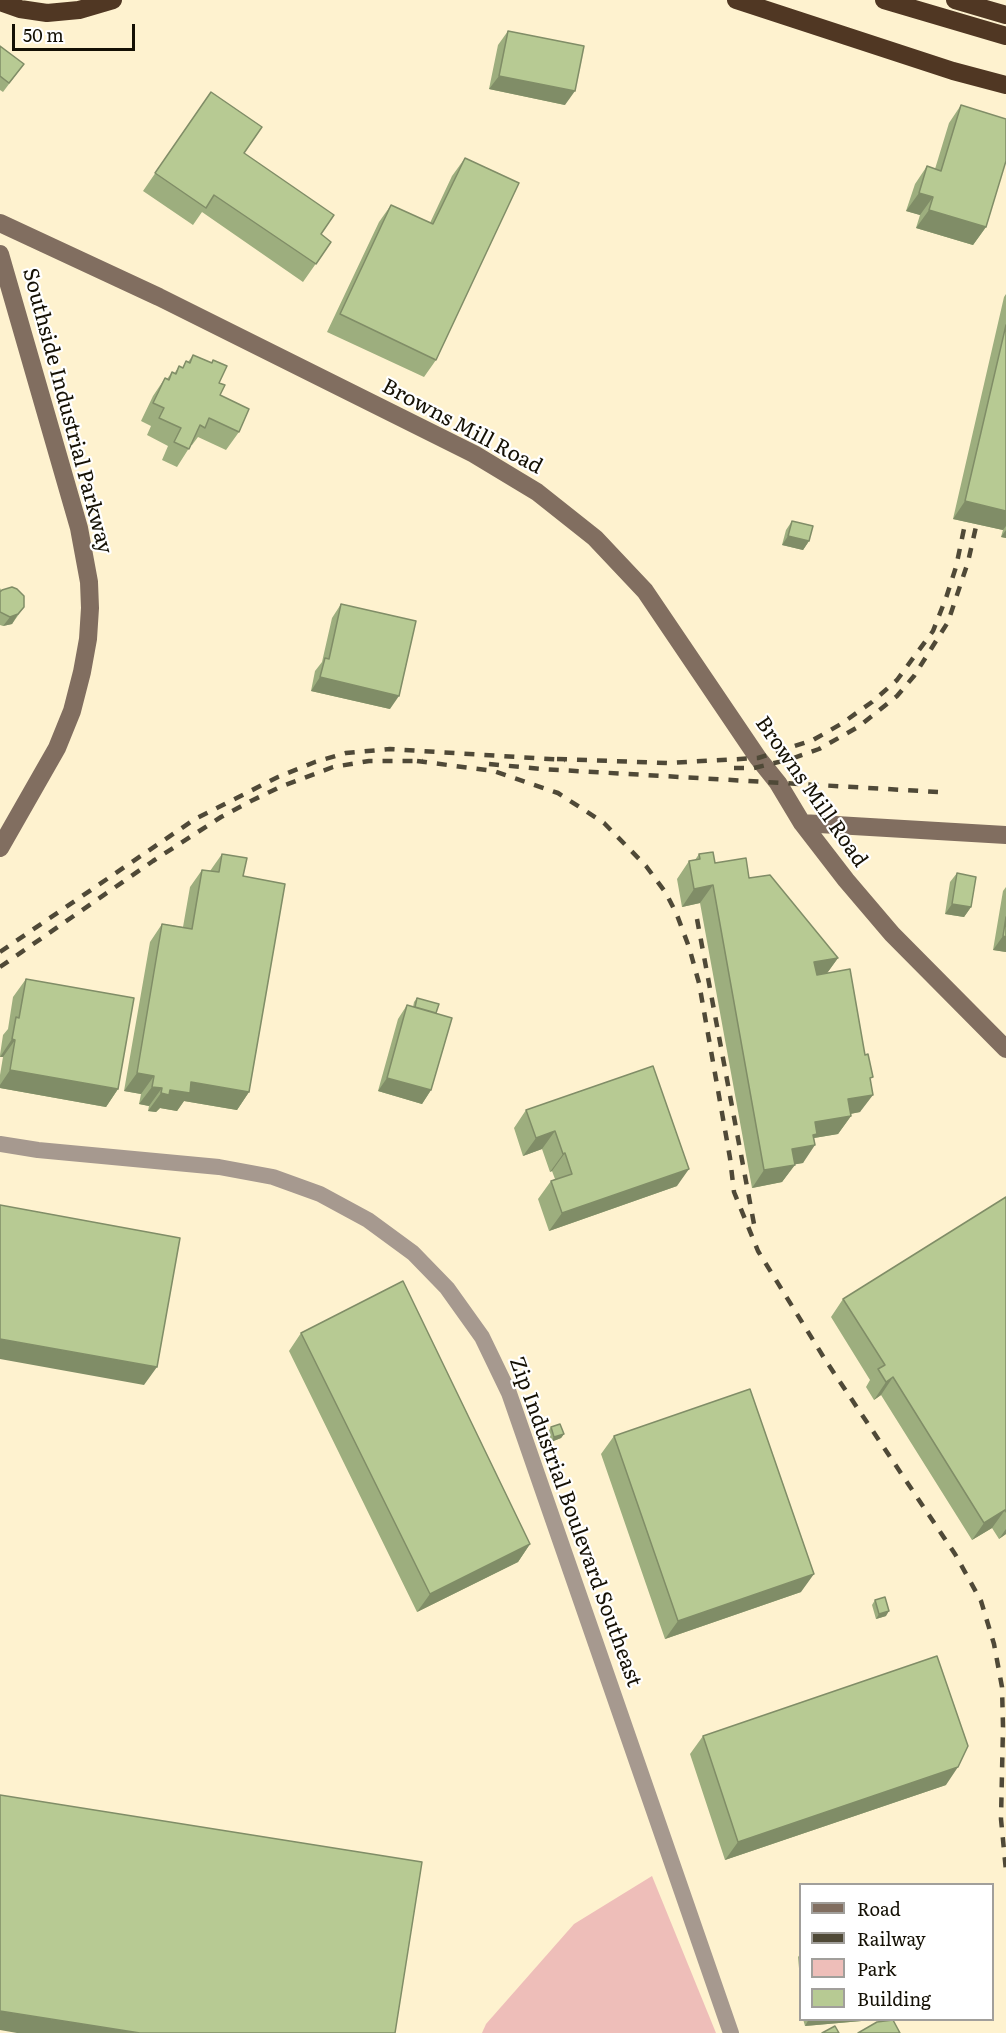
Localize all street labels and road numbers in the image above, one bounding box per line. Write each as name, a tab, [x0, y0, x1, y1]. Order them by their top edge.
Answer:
street label: Southside Industrial Parkway	[17, 265, 117, 557]
street label: Browns Mill Road	[377, 374, 547, 480]
street label: Browns Mill Road	[750, 712, 872, 872]
street label: Zip Industrial Boulevard Southeast	[503, 1354, 647, 1690]

